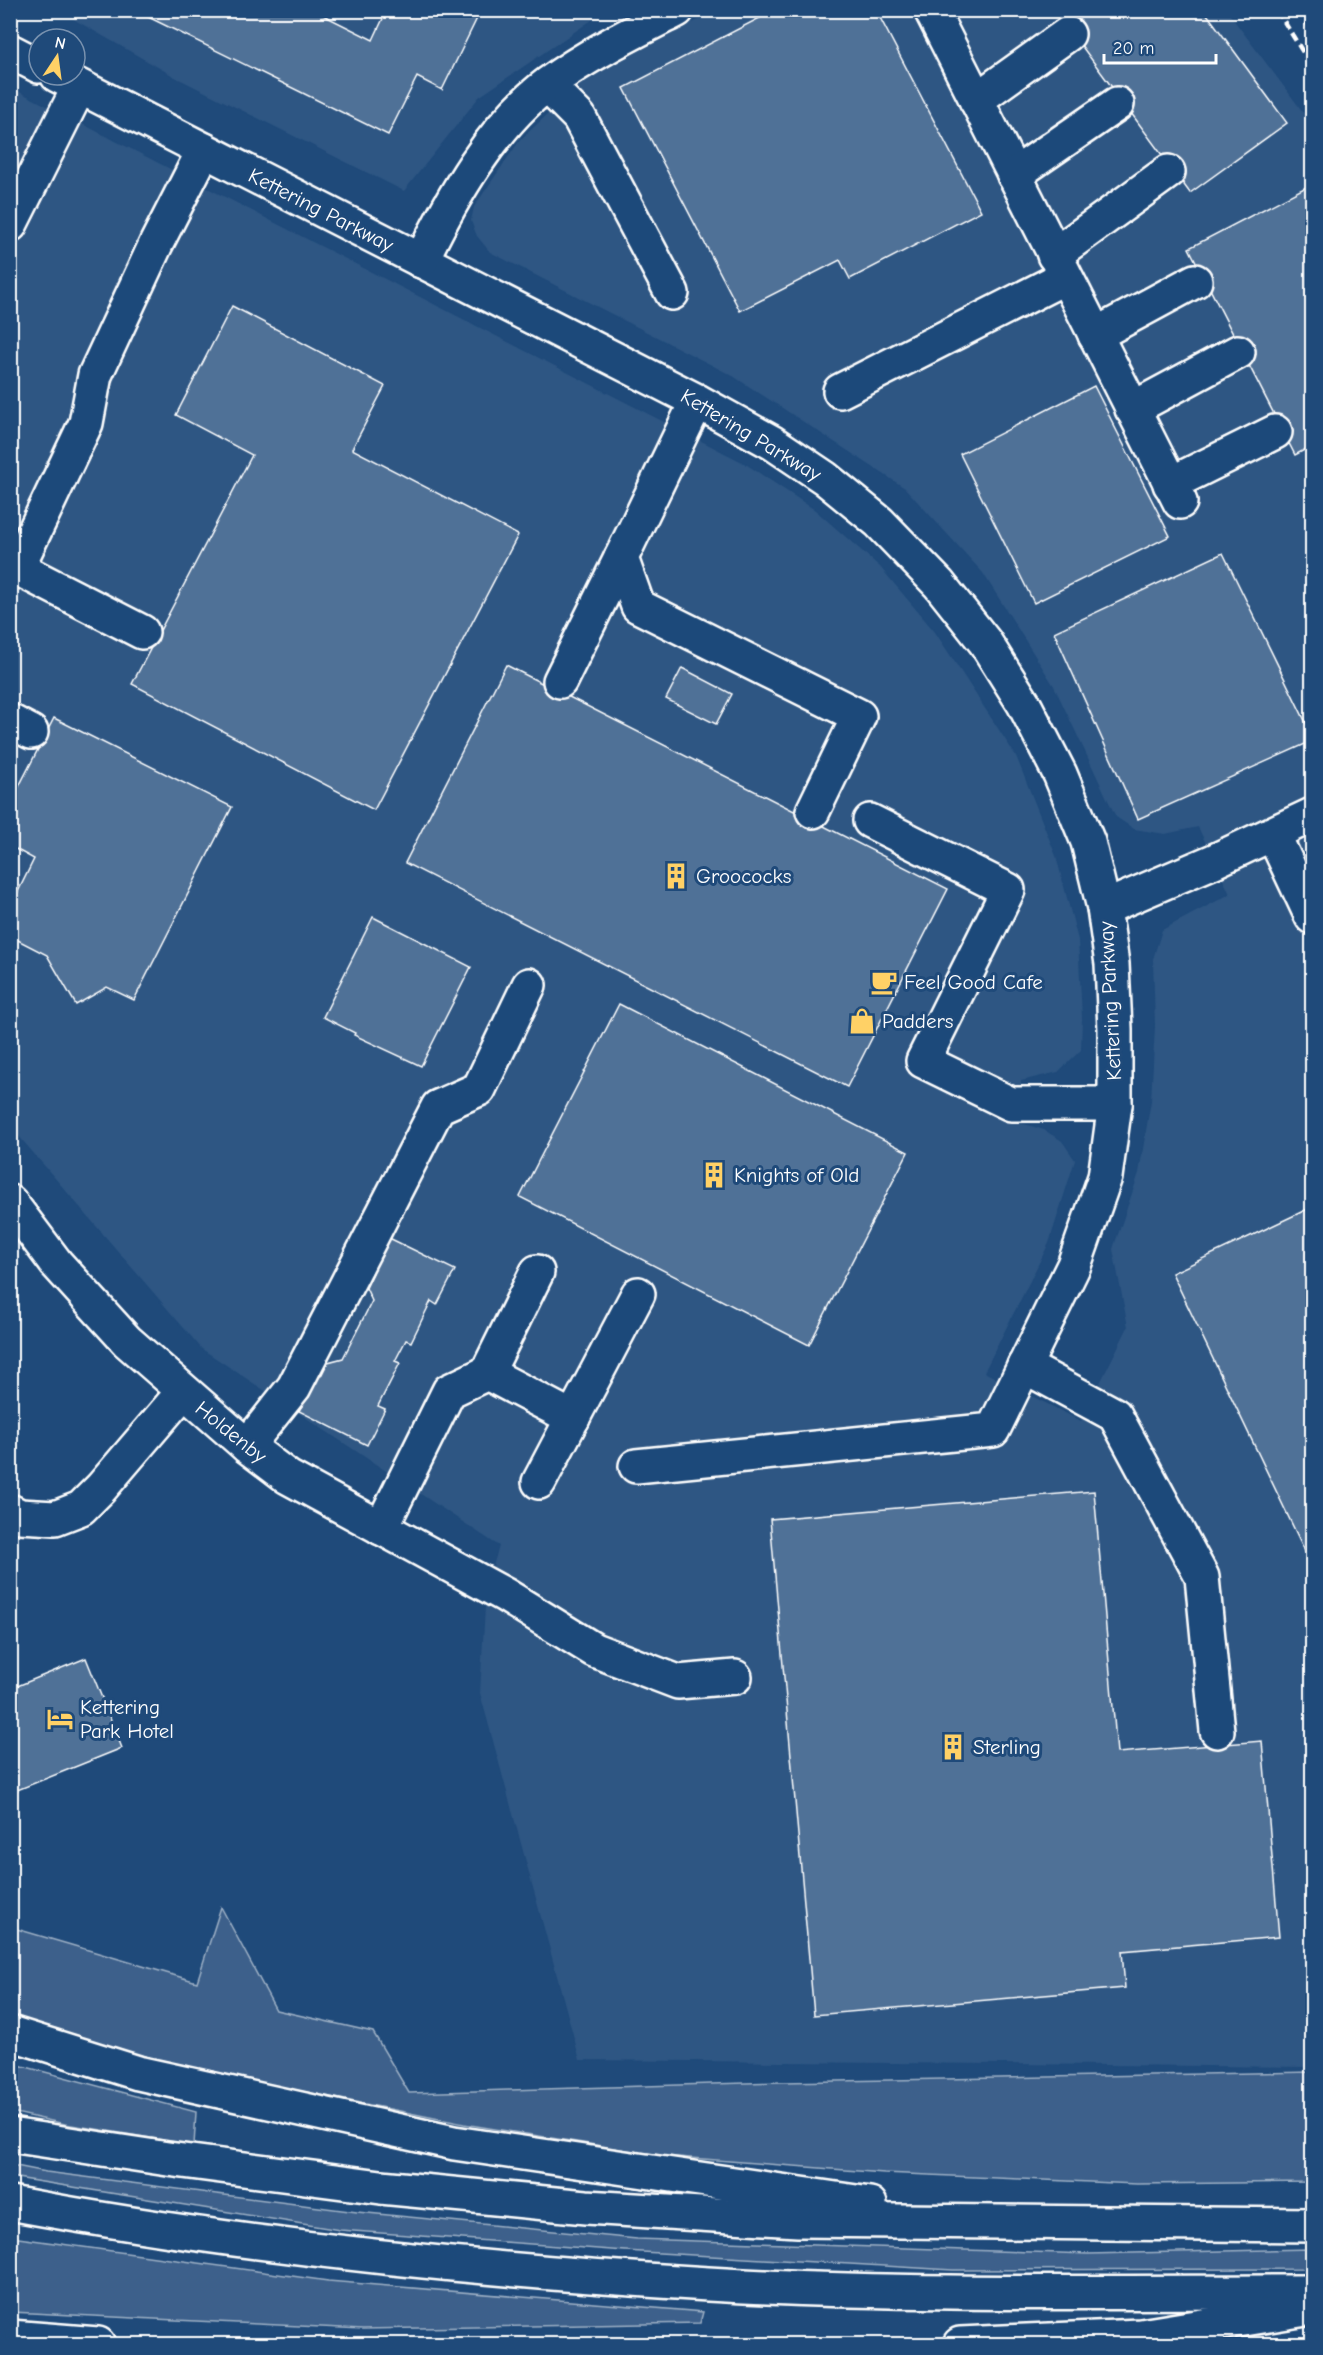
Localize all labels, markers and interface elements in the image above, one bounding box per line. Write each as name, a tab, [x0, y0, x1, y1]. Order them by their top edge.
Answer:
north arrow	[27, 27, 87, 87]
scale bar	[1104, 27, 1216, 65]
text: N	[53, 33, 67, 53]
text: 20 m	[1113, 38, 1154, 59]
street label: Kettering Parkway	[244, 163, 398, 257]
street label: Kettering Parkway	[676, 384, 826, 487]
building icon: Groococks	[661, 861, 691, 891]
place label: Groococks	[696, 864, 792, 888]
street label: Kettering Parkway	[1094, 920, 1126, 1081]
cafe icon: Feel Good Cafe	[869, 967, 899, 997]
place label: Feel Good Cafe	[904, 970, 1043, 994]
shop icon: Padders	[847, 1006, 877, 1036]
place label: Padders	[882, 1009, 954, 1033]
building icon: Knights of Old	[699, 1160, 729, 1190]
place label: Knights of Old	[734, 1163, 859, 1187]
street label: Holdenby	[191, 1396, 272, 1468]
place label: Kettering Park Hotel	[80, 1695, 174, 1743]
hotel icon: Kettering Park Hotel	[45, 1704, 75, 1734]
building icon: Sterling	[938, 1732, 968, 1762]
place label: Sterling	[973, 1735, 1041, 1759]

